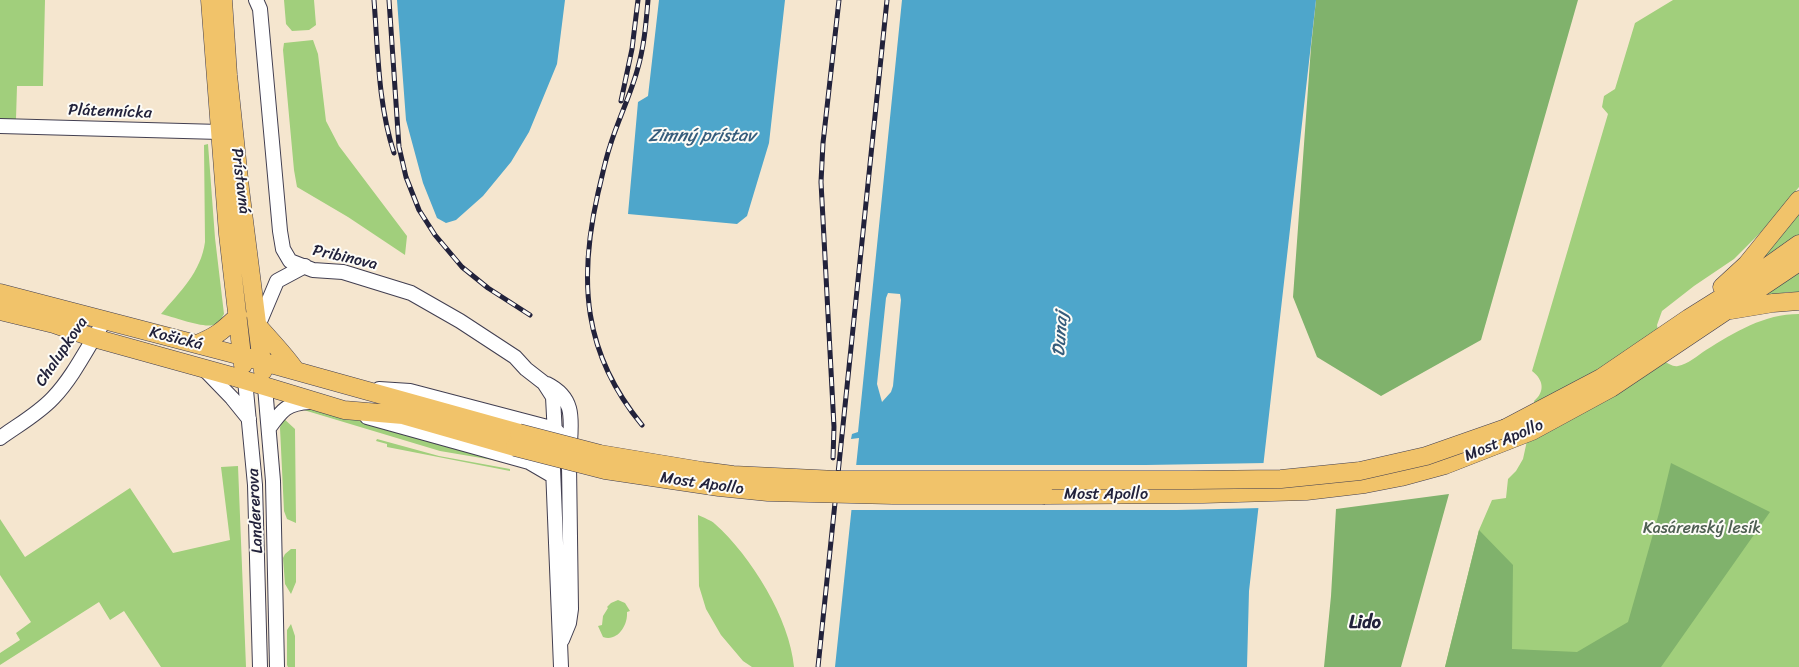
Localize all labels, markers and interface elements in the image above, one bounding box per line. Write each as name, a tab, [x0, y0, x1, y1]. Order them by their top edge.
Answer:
street label: Plátennícka	[68, 101, 152, 123]
water label: Zimný prístav	[649, 125, 755, 147]
street label: Prístavná	[226, 147, 254, 215]
street label: Pribinova	[311, 241, 379, 275]
water label: Dunaj	[1049, 311, 1073, 357]
street label: Chalupkova	[32, 314, 92, 390]
street label: Košická	[147, 323, 205, 355]
street label: Most Apollo	[1462, 416, 1546, 466]
street label: Landererova	[244, 468, 268, 554]
street label: Most Apollo	[659, 469, 745, 499]
street label: Most Apollo	[1064, 485, 1148, 505]
park label: Kasárenský lesík	[1643, 519, 1761, 539]
district label: Lido	[1349, 612, 1381, 634]

